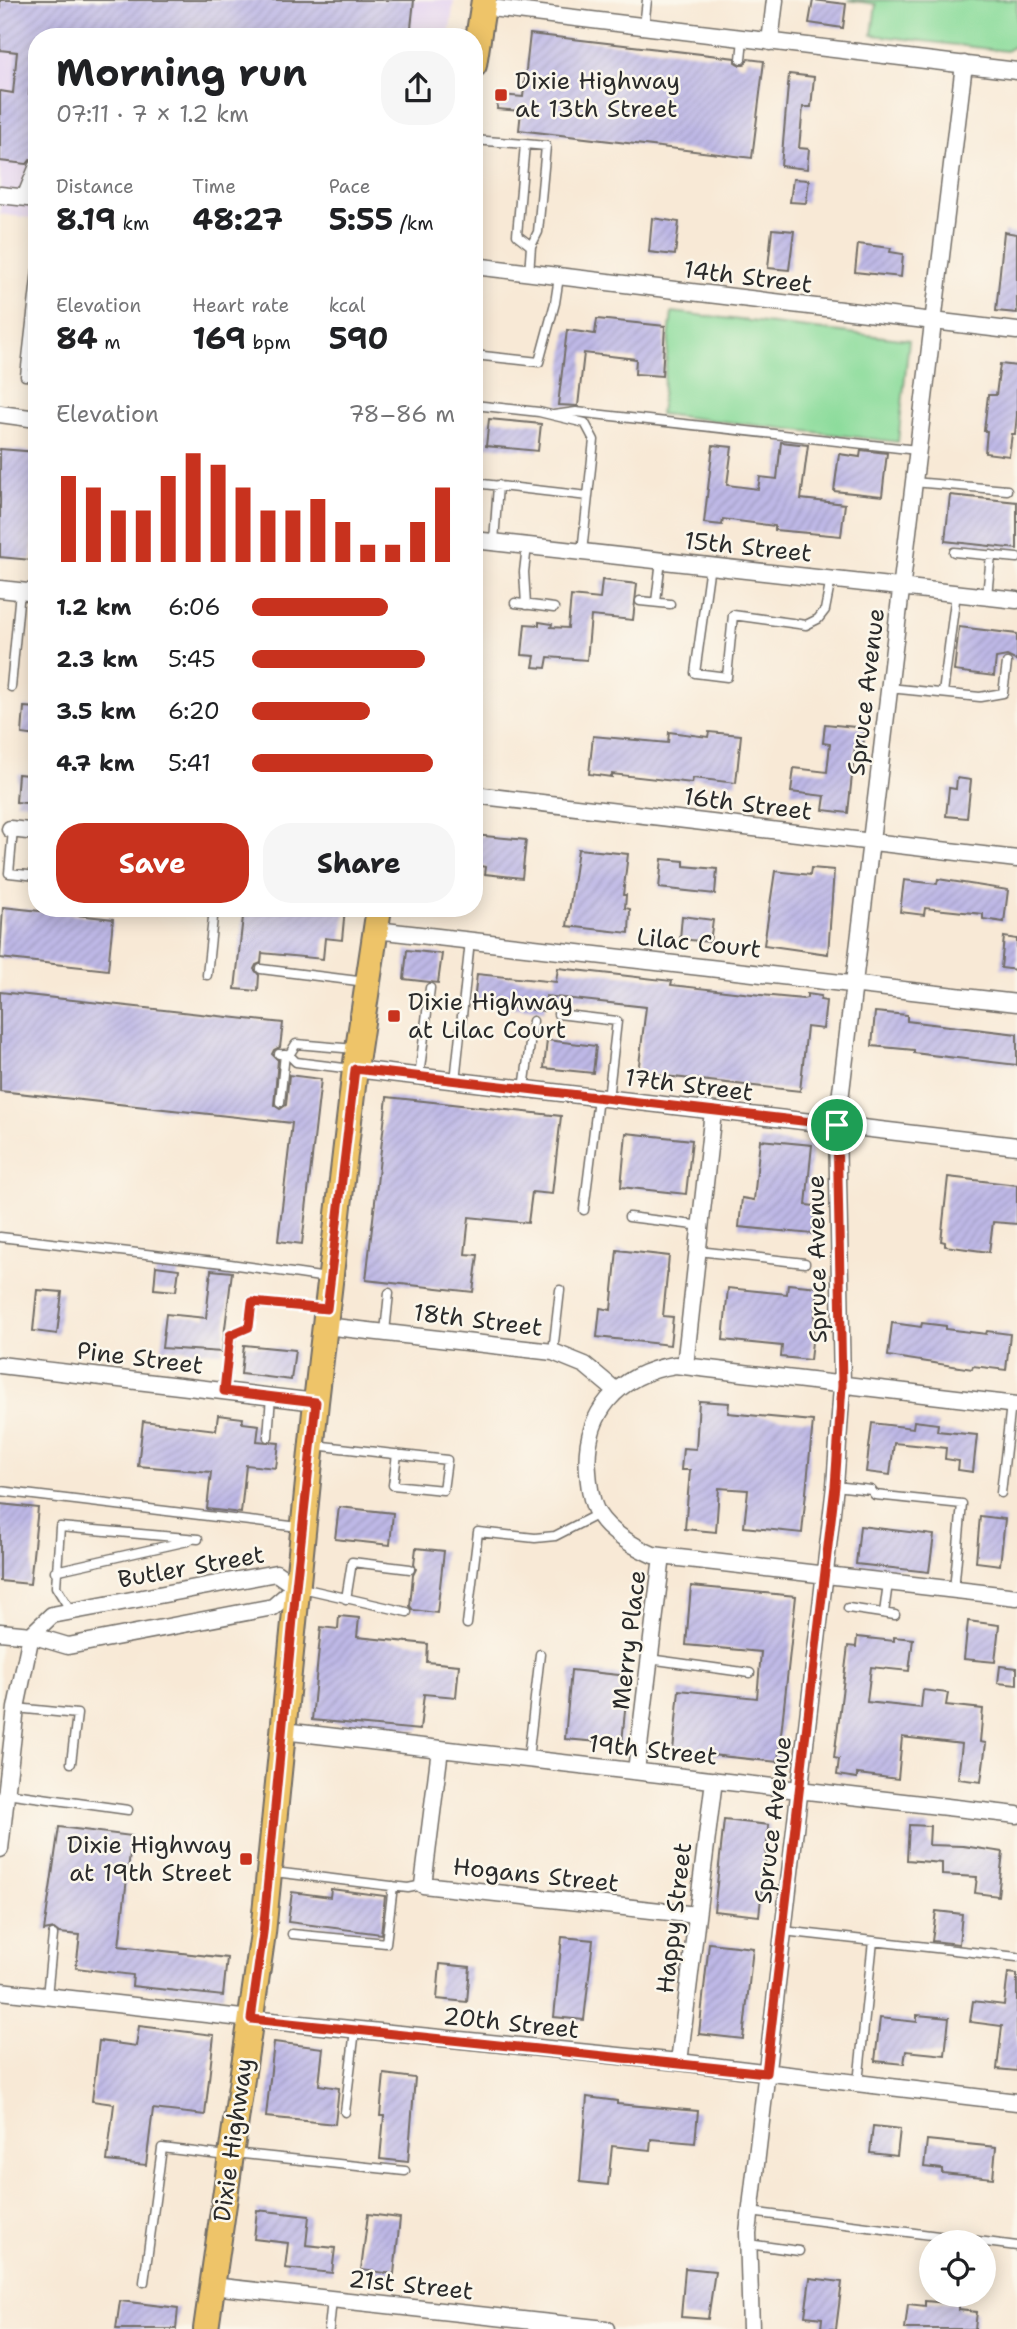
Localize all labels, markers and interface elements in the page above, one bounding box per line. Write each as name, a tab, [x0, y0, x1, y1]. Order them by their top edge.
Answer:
text: Morning run	[56, 47, 307, 98]
button: share	[381, 51, 455, 125]
place label: Dixie Highway at 13th Street	[515, 65, 680, 125]
marker: Dixie Highway at 13th Street	[493, 87, 509, 103]
text: 07:11 · 7 × 1.2 km	[56, 99, 249, 129]
text: Distance	[56, 174, 134, 199]
text: Time	[192, 174, 236, 199]
text: Pace	[329, 174, 370, 199]
text: 8.19	[56, 199, 116, 240]
text: 48:27	[192, 199, 283, 240]
text: 5:55	[329, 199, 393, 240]
text: km	[116, 211, 149, 236]
text: /km	[393, 211, 434, 236]
street label: 14th Street	[682, 253, 814, 301]
text: Elevation	[56, 293, 141, 318]
text: Heart rate	[192, 293, 289, 318]
text: kcal	[329, 293, 366, 318]
text: 84	[56, 318, 98, 359]
text: 169	[192, 318, 246, 359]
text: 590	[329, 318, 388, 359]
text: m	[98, 330, 121, 355]
text: bpm	[246, 330, 291, 355]
text: Elevation	[56, 399, 159, 429]
text: 78–86 m	[348, 399, 455, 429]
street label: 15th Street	[683, 524, 813, 570]
text: 1.2 km	[56, 592, 132, 622]
text: 6:06	[168, 592, 221, 622]
street label: Spruce Avenue	[840, 606, 892, 778]
text: 2.3 km	[56, 644, 138, 674]
text: 5:45	[168, 644, 216, 674]
text: 3.5 km	[56, 696, 136, 726]
text: 6:20	[168, 696, 220, 726]
text: 4.7 km	[56, 748, 135, 778]
text: 5:41	[168, 748, 211, 778]
street label: 16th Street	[682, 780, 814, 828]
button: Save	[56, 823, 249, 903]
button: Share	[263, 823, 455, 903]
street label: Lilac Court	[635, 921, 763, 965]
place label: Dixie Highway at Lilac Court	[408, 986, 573, 1046]
marker: Dixie Highway at Lilac Court	[386, 1008, 402, 1024]
street label: 17th Street	[623, 1061, 755, 1109]
pin	[807, 1095, 867, 1155]
icon: arrive	[818, 1106, 856, 1144]
street label: Spruce Avenue	[800, 1174, 834, 1344]
street label: 18th Street	[412, 1296, 544, 1344]
street label: Pine Street	[75, 1334, 205, 1382]
street label: Butler Street	[115, 1538, 267, 1596]
street label: Merry Place	[605, 1568, 653, 1712]
street label: 19th Street	[587, 1727, 719, 1773]
street label: Spruce Avenue	[747, 1734, 799, 1906]
place label: Dixie Highway at 19th Street	[67, 1829, 232, 1889]
street label: Happy Street	[649, 1841, 699, 1995]
street label: Hogans Street	[451, 1850, 621, 1900]
marker: Dixie Highway at 19th Street	[238, 1851, 254, 1867]
street label: 20th Street	[441, 2000, 581, 2046]
street label: Dixie Highway	[206, 2056, 260, 2224]
map controls	[919, 2230, 996, 2307]
button: locate	[919, 2230, 996, 2307]
street label: 21st Street	[347, 2263, 475, 2307]

